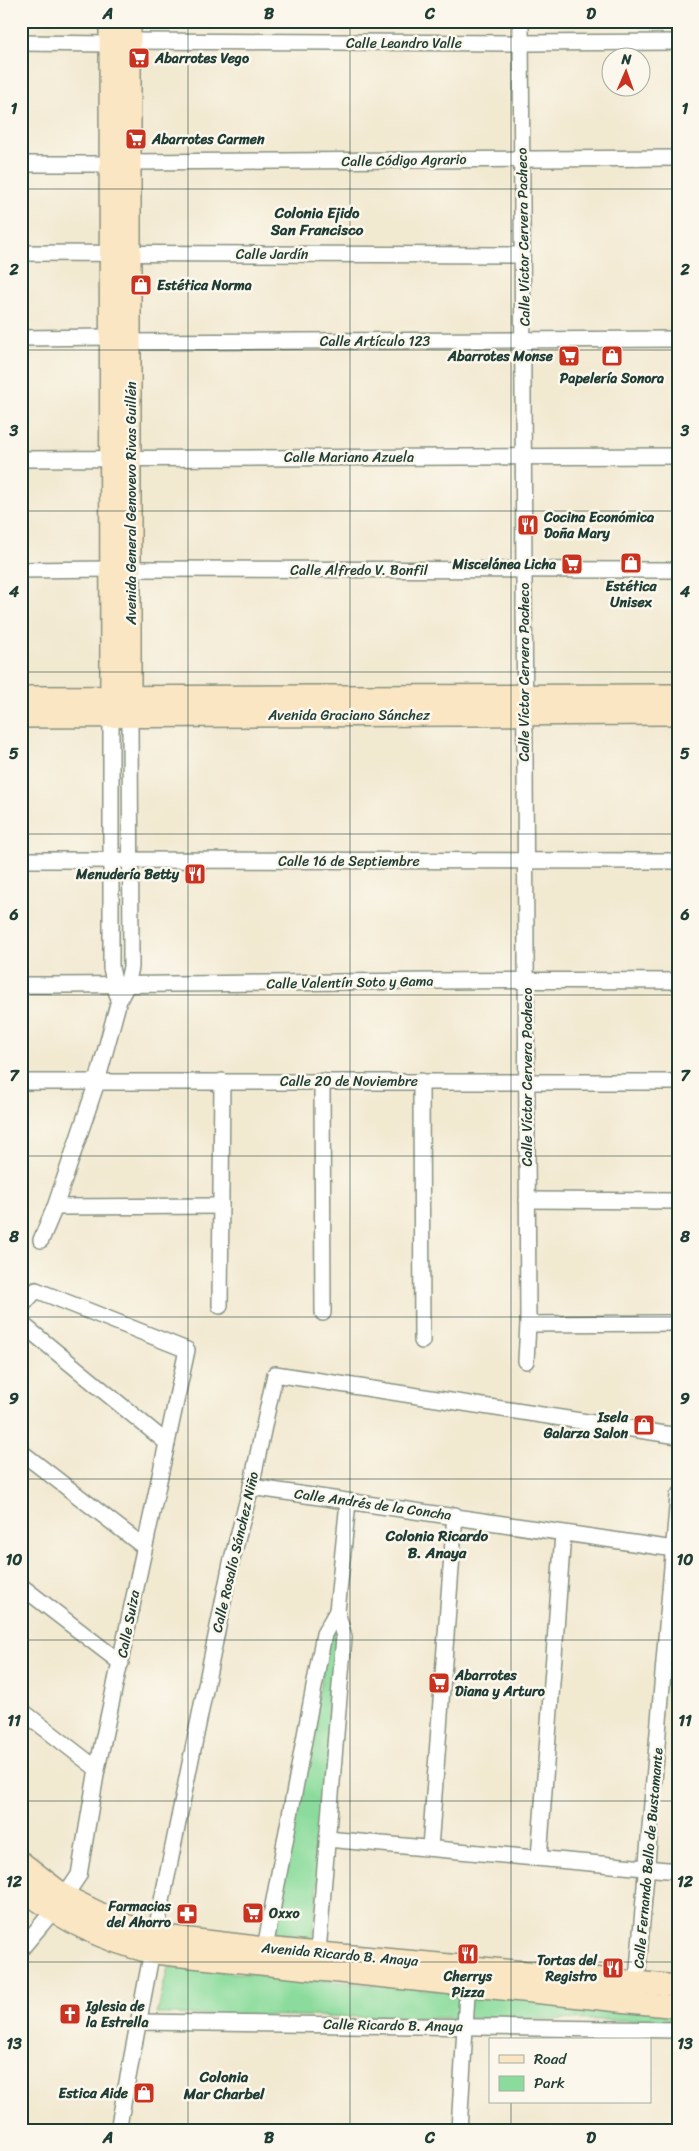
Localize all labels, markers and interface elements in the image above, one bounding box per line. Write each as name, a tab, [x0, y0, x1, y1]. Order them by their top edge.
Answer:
text: A	[102, 0, 113, 28]
text: B	[264, 0, 275, 28]
text: C	[424, 0, 436, 28]
text: D	[586, 0, 596, 28]
street label: Calle Leandro Valle	[346, 31, 462, 56]
supermarket icon: Abarrotes Vego	[127, 46, 151, 70]
place label: Abarrotes Vego	[154, 46, 250, 71]
text: N	[620, 47, 632, 72]
north arrow	[602, 48, 652, 98]
text: 1	[11, 94, 18, 123]
text: 1	[682, 94, 689, 123]
supermarket icon: Abarrotes Carmen	[124, 127, 148, 151]
place label: Abarrotes Carmen	[151, 127, 265, 152]
street label: Calle Código Agrario	[341, 147, 467, 174]
street label: Calle Víctor Cervera Pacheco	[509, 147, 538, 327]
district label: Colonia Ejido San Francisco	[270, 200, 364, 243]
street label: Calle Jardín	[236, 242, 309, 267]
text: 2	[8, 255, 19, 284]
text: 2	[679, 255, 690, 284]
shop icon: Estética Norma	[129, 273, 153, 297]
place label: Estética Norma	[157, 273, 252, 298]
street label: Calle Artículo 123	[320, 329, 431, 354]
place label: Abarrotes Monse	[447, 344, 554, 369]
supermarket icon: Abarrotes Monse	[557, 344, 581, 368]
shop icon: Papelería Sonora	[600, 344, 624, 368]
place label: Papelería Sonora	[560, 366, 664, 391]
street label: Avenida General Genovevo Rivas Guillén	[119, 381, 144, 626]
text: 3	[9, 416, 19, 445]
text: 3	[680, 416, 690, 445]
street label: Calle Mariano Azuela	[284, 445, 414, 470]
place label: Cocina Económica Doña Mary	[543, 505, 655, 546]
restaurant icon: Cocina Económica Doña Mary	[516, 513, 540, 537]
shop icon: Estética Unisex	[619, 551, 643, 575]
place label: Miscelánea Licha	[451, 552, 557, 577]
supermarket icon: Miscelánea Licha	[560, 552, 584, 576]
street label: Calle Alfredo V. Bonfil	[290, 558, 429, 583]
place label: Estética Unisex	[605, 574, 657, 615]
text: 4	[8, 577, 19, 606]
text: 4	[679, 577, 690, 606]
street label: Calle Víctor Cervera Pacheco	[512, 582, 537, 761]
street label: Avenida Graciano Sánchez	[267, 703, 430, 728]
text: 5	[9, 739, 19, 768]
text: 5	[680, 739, 690, 768]
street label: Calle 16 de Septiembre	[278, 849, 420, 874]
place label: Menudería Betty	[75, 862, 180, 887]
restaurant icon: Menudería Betty	[183, 862, 207, 886]
text: 6	[8, 900, 19, 929]
text: 6	[679, 900, 690, 929]
street label: Calle Valentín Soto y Gama	[266, 969, 434, 996]
street label: Calle Víctor Cervera Pacheco	[515, 987, 540, 1166]
text: 7	[9, 1061, 20, 1090]
text: 7	[680, 1061, 691, 1090]
street label: Calle 20 de Noviembre	[280, 1069, 418, 1094]
text: 8	[8, 1222, 19, 1251]
text: 8	[679, 1222, 690, 1251]
text: 9	[9, 1384, 19, 1413]
text: 9	[680, 1384, 690, 1413]
place label: Isela Galarza Salon	[543, 1405, 629, 1446]
shop icon: Isela Galarza Salon	[632, 1413, 656, 1437]
street label: Calle Rosalío Sánchez Niño	[205, 1469, 266, 1635]
street label: Calle Andrés de la Concha	[293, 1481, 453, 1528]
district label: Colonia Ricardo B. Anaya	[385, 1523, 489, 1566]
text: 10	[6, 1545, 22, 1574]
text: 10	[677, 1545, 693, 1574]
street label: Calle Suiza	[110, 1587, 147, 1660]
place label: Abarrotes Diana y Arturo	[454, 1663, 546, 1704]
supermarket icon: Abarrotes Diana y Arturo	[427, 1671, 451, 1695]
text: 11	[7, 1706, 21, 1735]
text: 11	[678, 1706, 692, 1735]
street label: Calle Fernando Bello de Bustamante	[626, 1746, 671, 1970]
text: 12	[6, 1867, 23, 1896]
text: 12	[677, 1867, 694, 1896]
place label: Farmacias del Ahorro	[107, 1894, 172, 1935]
supermarket icon: Oxxo	[241, 1901, 265, 1925]
place label: Oxxo	[268, 1901, 300, 1926]
pharmacy icon: Farmacias del Ahorro	[175, 1902, 199, 1926]
street label: Avenida Ricardo B. Anaya	[260, 1935, 420, 1974]
restaurant icon: Cherrys Pizza	[456, 1942, 480, 1966]
place label: Tortas del Registro	[537, 1948, 598, 1989]
restaurant icon: Tortas del Registro	[601, 1956, 625, 1980]
place label: Cherrys Pizza	[443, 1964, 493, 2005]
place label: Iglesia de la Estrella	[85, 1994, 149, 2035]
church icon: Iglesia de la Estrella	[58, 2002, 82, 2026]
street label: Calle Ricardo B. Anaya	[323, 2012, 464, 2039]
text: 13	[6, 2029, 22, 2058]
text: 13	[677, 2029, 693, 2058]
legend	[489, 2038, 652, 2104]
text: Road	[534, 2046, 567, 2072]
district label: Colonia Mar Charbel	[183, 2064, 265, 2107]
text: Park	[534, 2070, 565, 2096]
place label: Estica Aide	[59, 2081, 129, 2106]
shop icon: Estica Aide	[132, 2081, 156, 2105]
text: A	[102, 2123, 113, 2151]
text: B	[264, 2123, 275, 2151]
text: C	[424, 2123, 436, 2151]
text: D	[586, 2123, 596, 2151]

